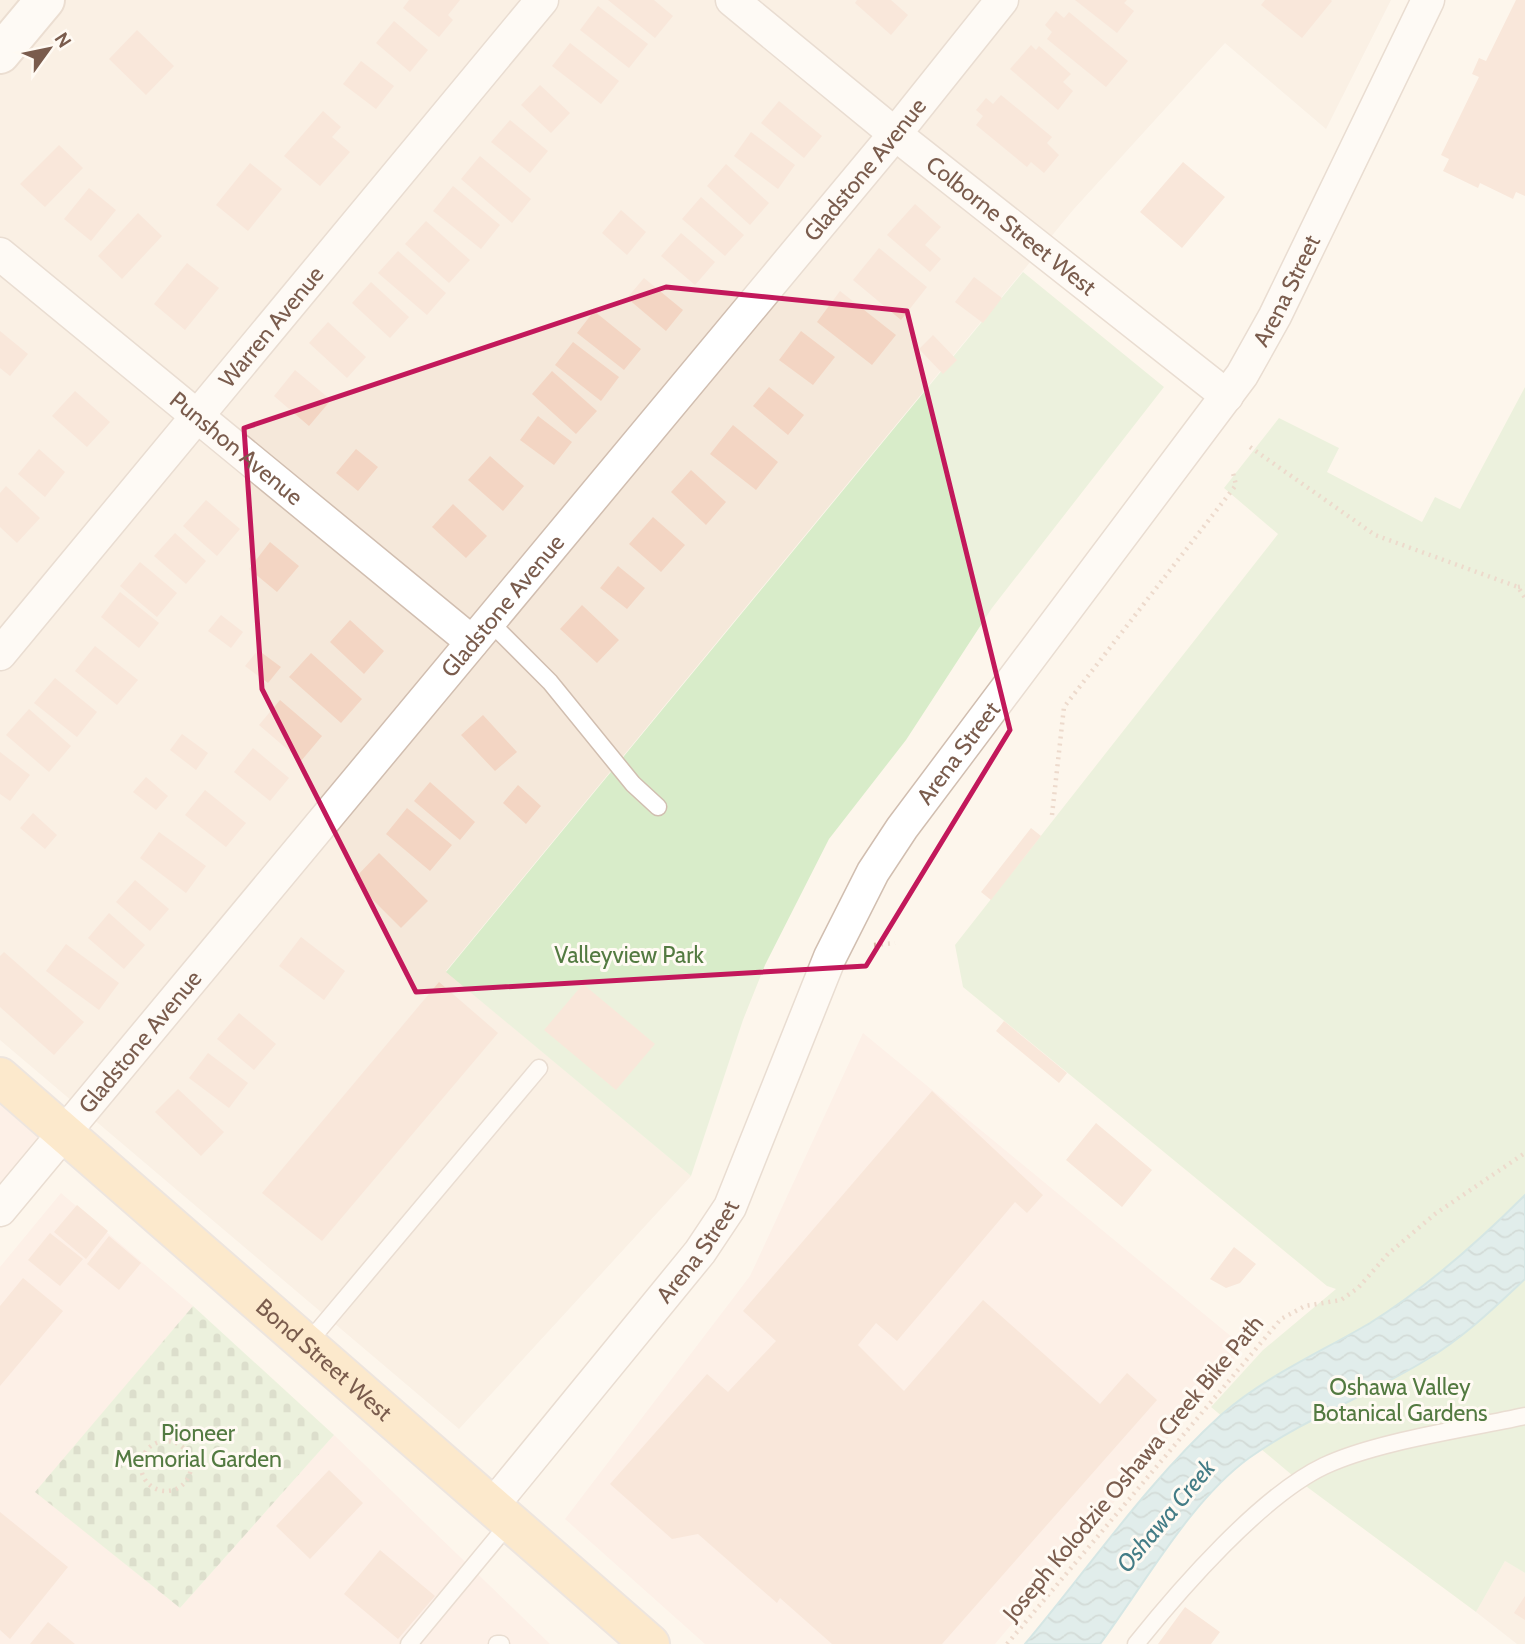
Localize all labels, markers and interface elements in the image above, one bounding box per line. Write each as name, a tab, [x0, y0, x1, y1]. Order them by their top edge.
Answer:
north arrow	[14, 14, 84, 84]
text: N	[50, 28, 76, 52]
street label: Gladstone Avenue	[798, 92, 932, 247]
street label: Colborne Street West	[921, 150, 1102, 301]
street label: Arena Street	[1247, 230, 1326, 351]
street label: Warren Avenue	[213, 260, 330, 393]
street label: Punshon Avenue	[164, 386, 309, 511]
street label: Gladstone Avenue	[435, 528, 570, 683]
street label: Arena Street	[911, 696, 1006, 810]
park label: Valleyview Park	[554, 941, 704, 969]
street label: Gladstone Avenue	[73, 964, 208, 1119]
street label: Arena Street	[650, 1196, 745, 1308]
street label: Bond Street West	[250, 1293, 398, 1427]
street label: Joseph Kolodzie Oshawa Creek Bike Path	[997, 1310, 1269, 1626]
park label: Oshawa Valley Botanical Gardens	[1312, 1373, 1488, 1427]
park label: Pioneer Memorial Garden	[114, 1419, 282, 1473]
water label: Oshawa Creek	[1111, 1454, 1221, 1578]

